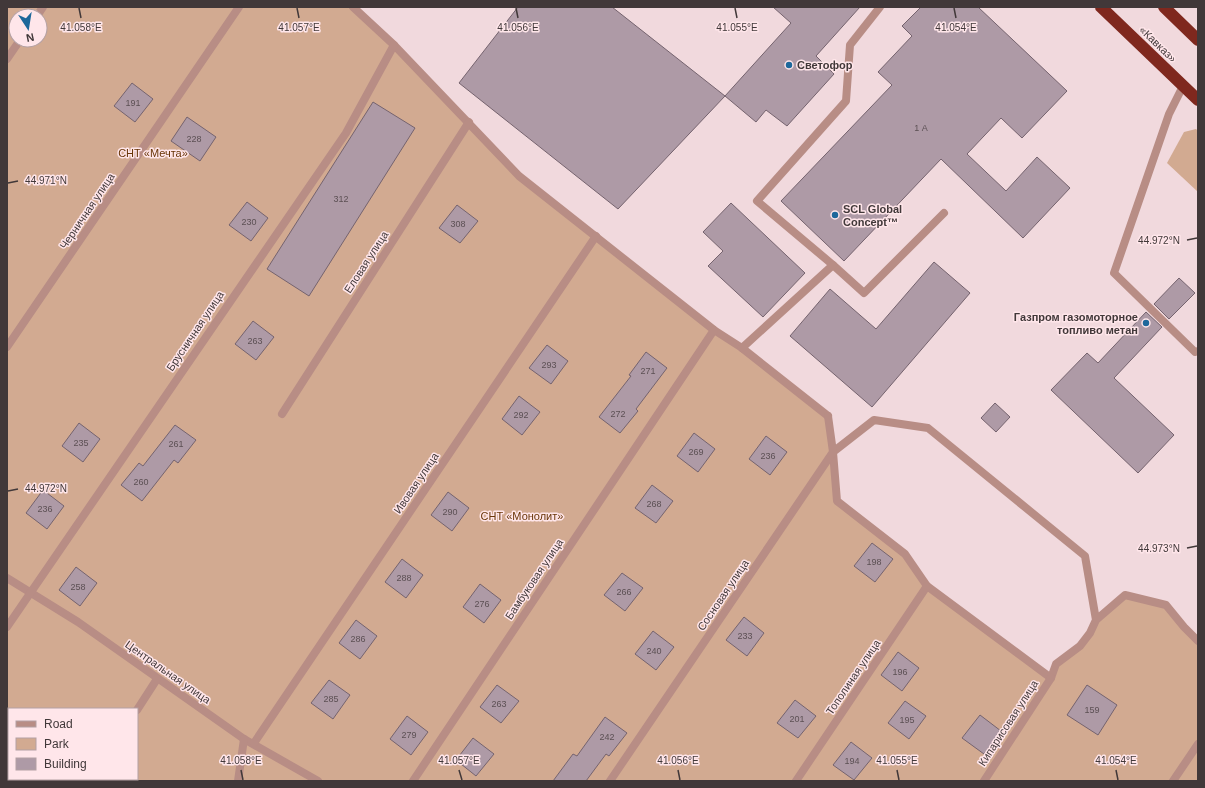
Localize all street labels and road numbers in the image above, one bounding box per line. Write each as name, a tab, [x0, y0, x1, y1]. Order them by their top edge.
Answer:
street label: «Кавказ»	[1137, 23, 1179, 65]
street label: Черничная улица	[57, 170, 117, 251]
street label: Еловая улица	[342, 228, 391, 295]
street label: Брусничная улица	[164, 288, 227, 373]
street label: Ивовая улица	[391, 450, 441, 516]
street label: Бамбуковая улица	[503, 536, 566, 622]
street label: Сосновая улица	[695, 557, 752, 633]
street label: Тополиная улица	[823, 637, 883, 717]
street label: Центральная улица	[123, 638, 214, 706]
street label: Кипарисовая улица	[976, 677, 1041, 768]

